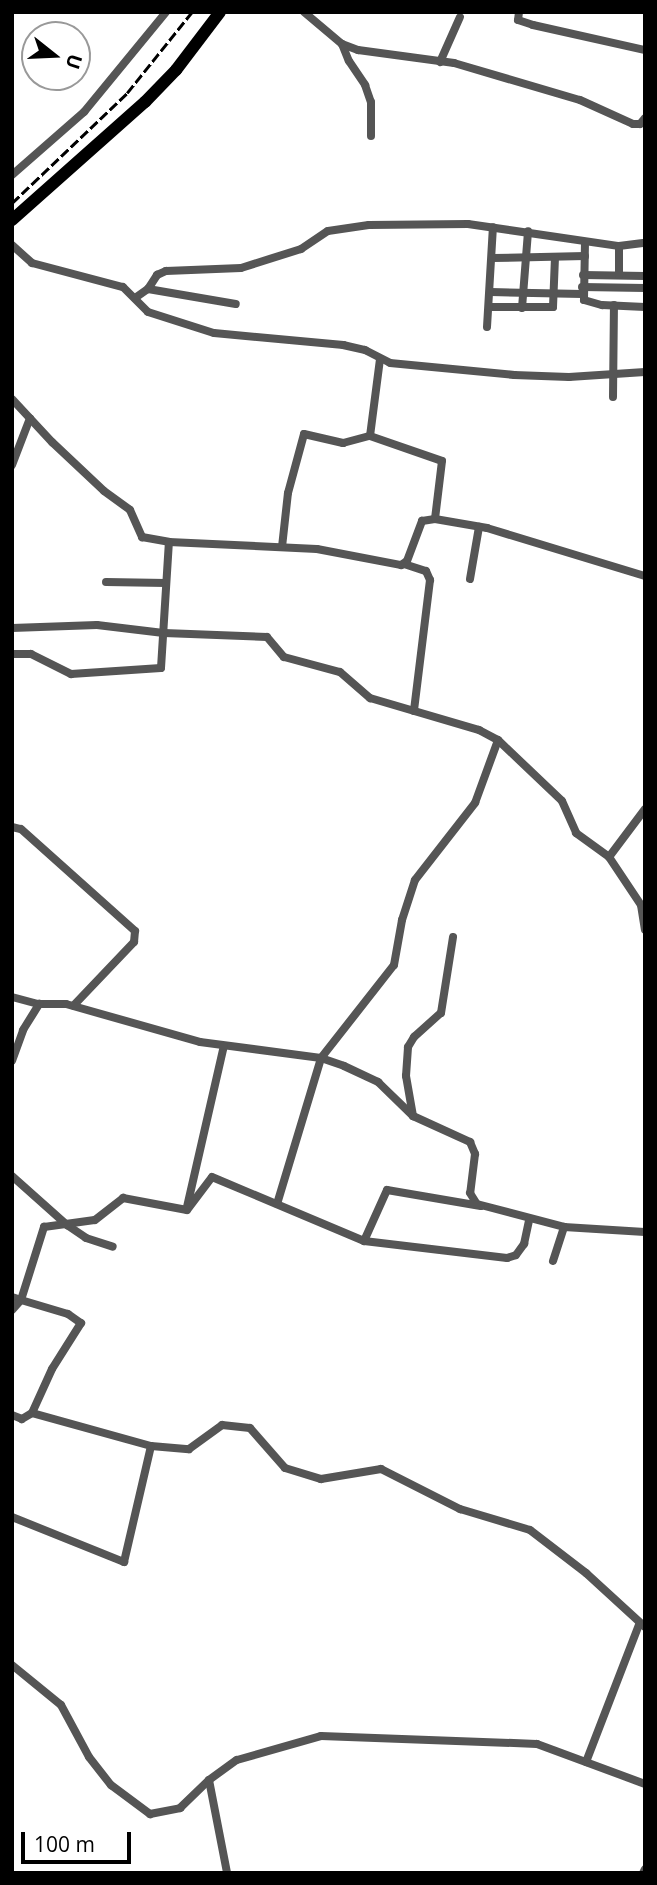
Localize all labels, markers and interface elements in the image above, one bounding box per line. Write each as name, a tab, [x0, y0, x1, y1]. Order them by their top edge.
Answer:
north arrow	[21, 21, 91, 91]
text: U	[59, 51, 89, 73]
scale bar	[24, 1818, 135, 1862]
text: 100 m	[34, 1830, 95, 1858]

